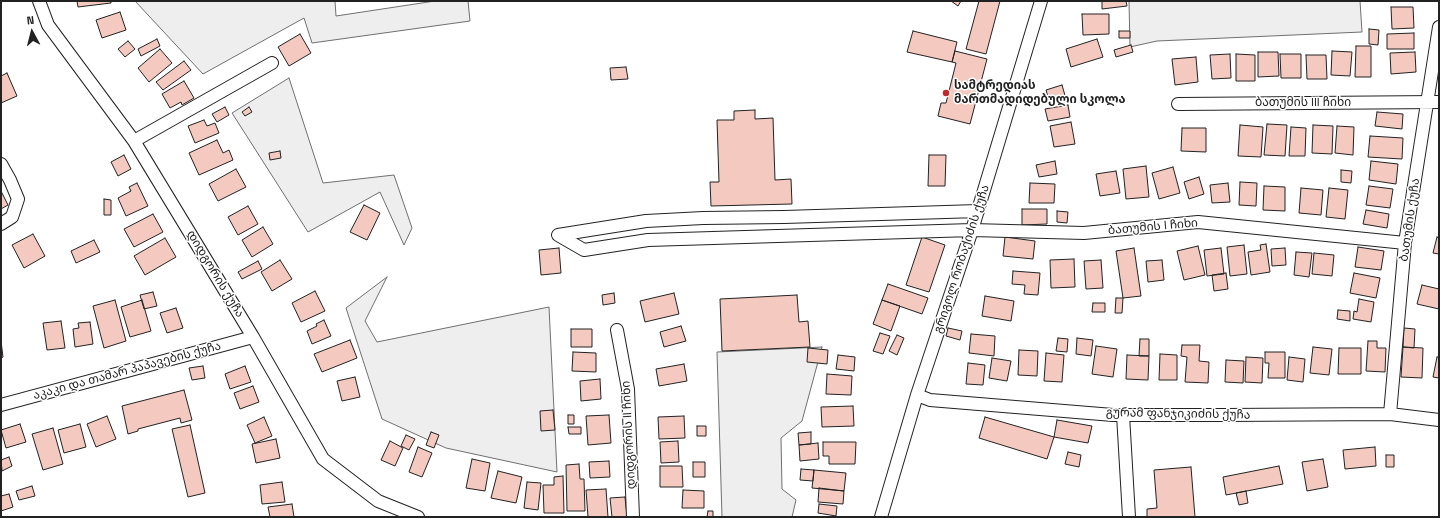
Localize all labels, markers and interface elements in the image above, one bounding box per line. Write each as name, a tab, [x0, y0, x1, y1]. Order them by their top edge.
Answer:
north arrow	[12, 12, 52, 52]
text: N	[26, 13, 35, 27]
place label: სამტრედიას მართმადიდებული სკოლა	[954, 79, 1125, 107]
marker: სამტრედიას მართმადიდებული სკოლა	[941, 88, 951, 98]
street label: ბათუმის III ჩიხი	[1255, 96, 1351, 110]
street label: ბათუმის ქუჩა	[1397, 177, 1423, 263]
street label: გრიგოლ რობაქიძის ქუჩა	[931, 183, 993, 335]
street label: ბათუმის I ჩიხი	[1107, 216, 1199, 238]
street label: დიდგორის ქუჩა	[183, 228, 247, 320]
street label: აკაკი და თამარ პაპავების ქუჩა	[31, 339, 223, 403]
street label: დიდგორის II ჩიხი	[619, 381, 639, 489]
street label: გურამ ფანჯიკიძის ქუჩა	[1106, 406, 1250, 422]

